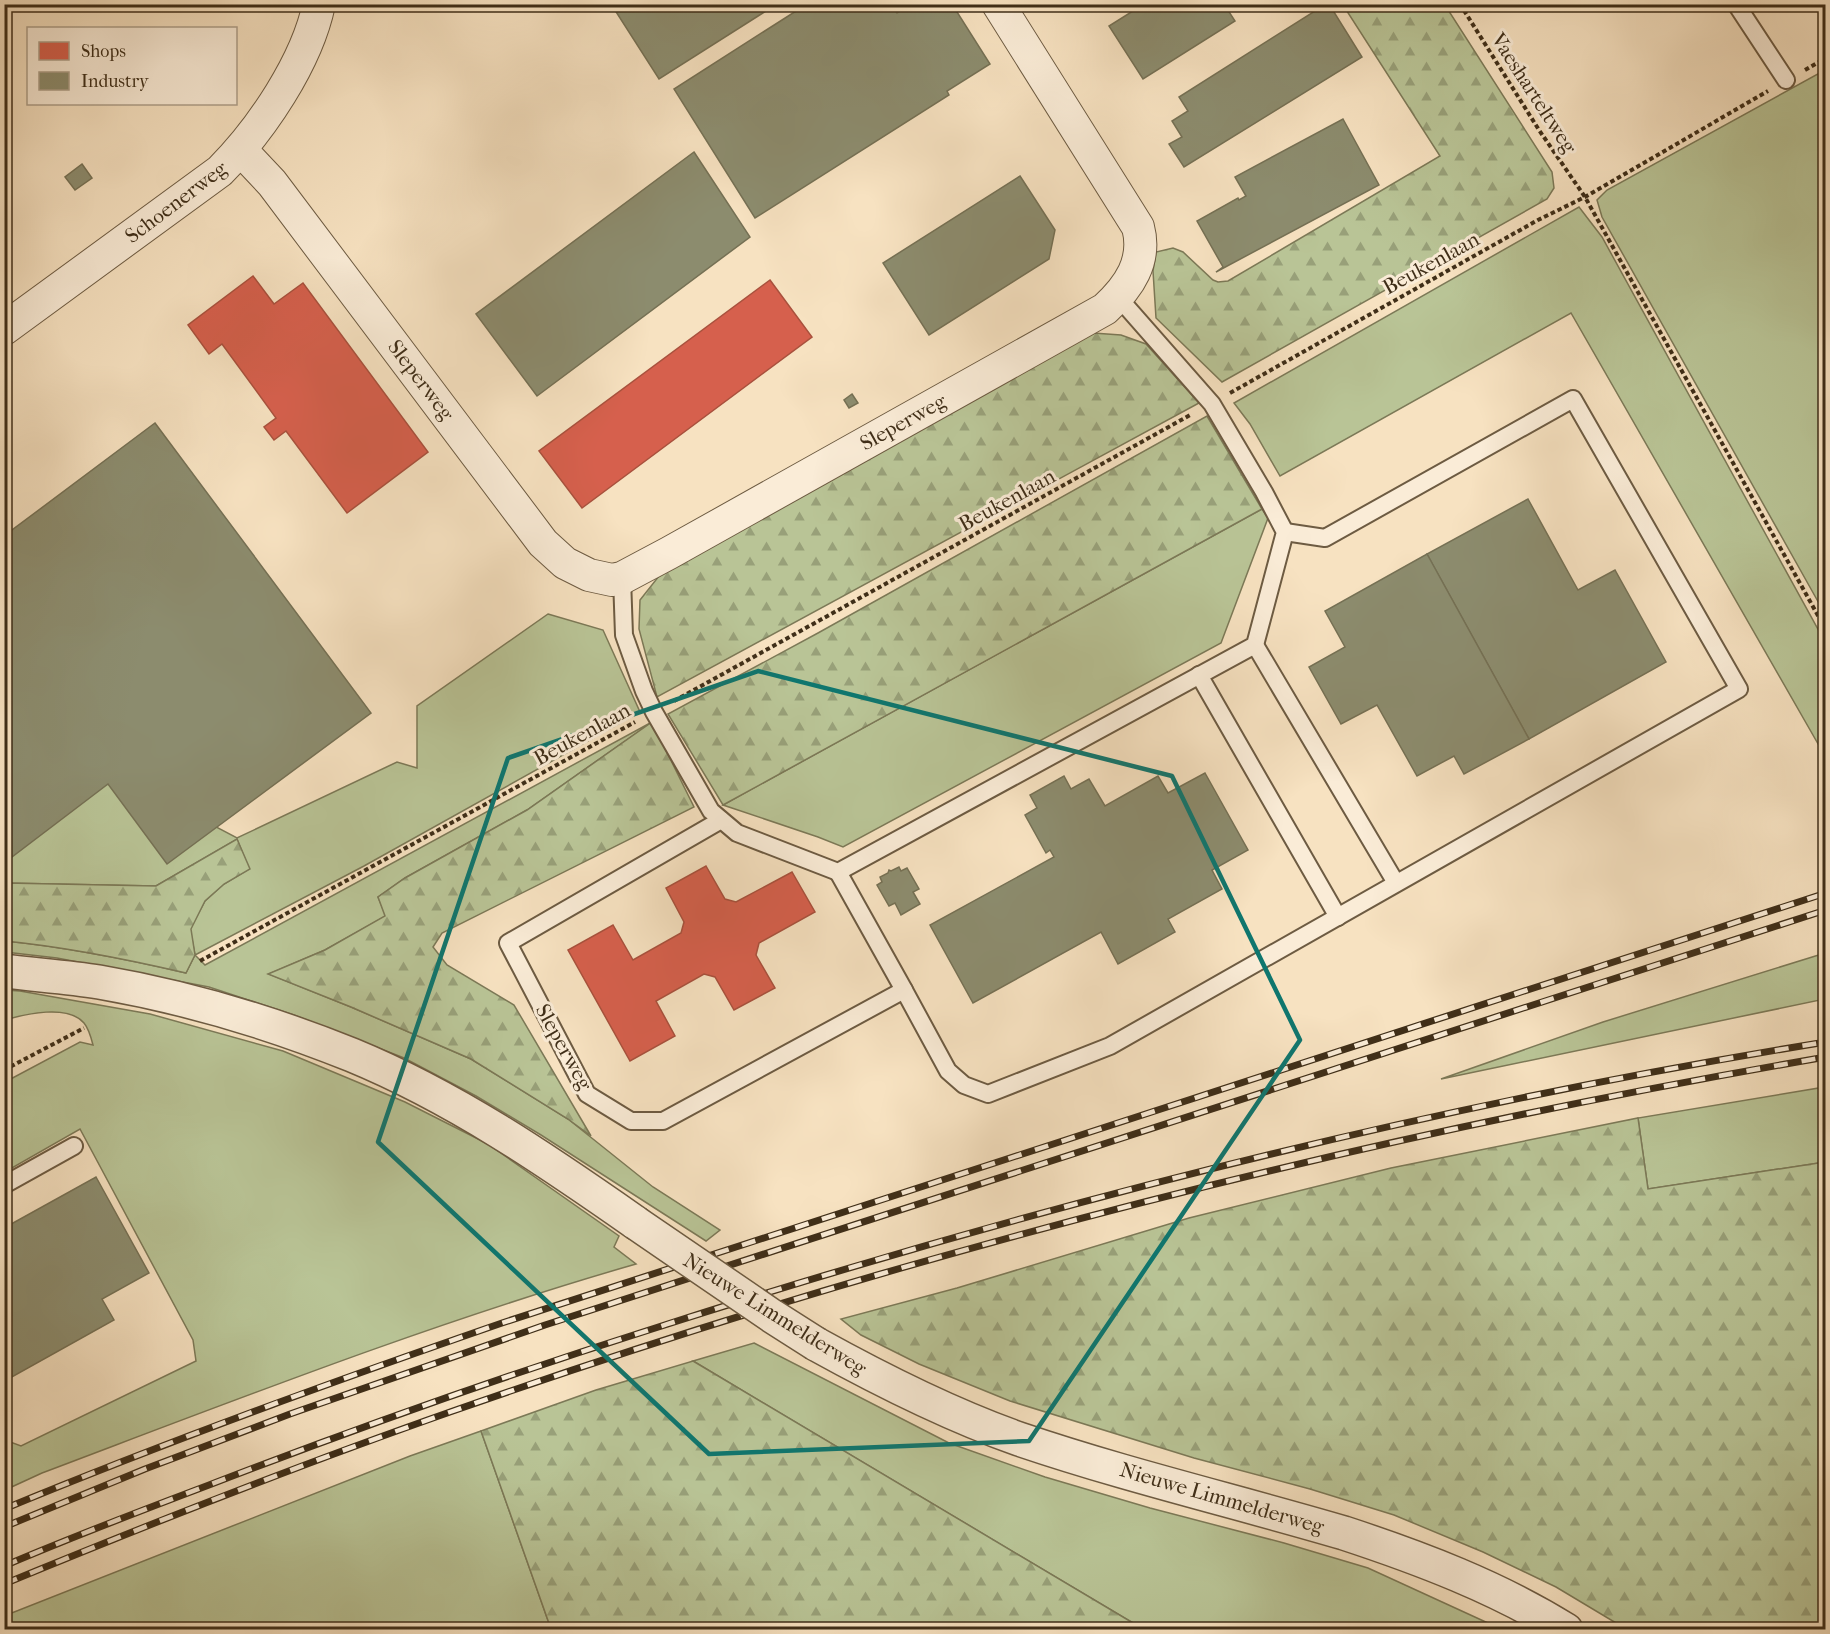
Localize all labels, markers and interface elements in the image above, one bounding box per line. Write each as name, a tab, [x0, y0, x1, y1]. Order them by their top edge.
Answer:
legend	[27, 27, 237, 105]
street label: Vaesharteltweg	[1486, 28, 1582, 158]
text: Shops	[81, 41, 126, 62]
text: Industry	[81, 71, 150, 92]
street label: Schoenerweg	[120, 156, 232, 248]
street label: Beukenlaan	[1379, 227, 1483, 299]
street label: Sleperweg	[383, 335, 460, 426]
street label: Sleperweg	[856, 388, 951, 455]
street label: Beukenlaan	[955, 464, 1059, 536]
street label: Beukenlaan	[530, 698, 634, 770]
street label: Sleperweg	[531, 1000, 598, 1095]
street label: Nieuwe Limmelderweg	[679, 1248, 872, 1381]
street label: Nieuwe Limmelderweg	[1117, 1457, 1328, 1539]

